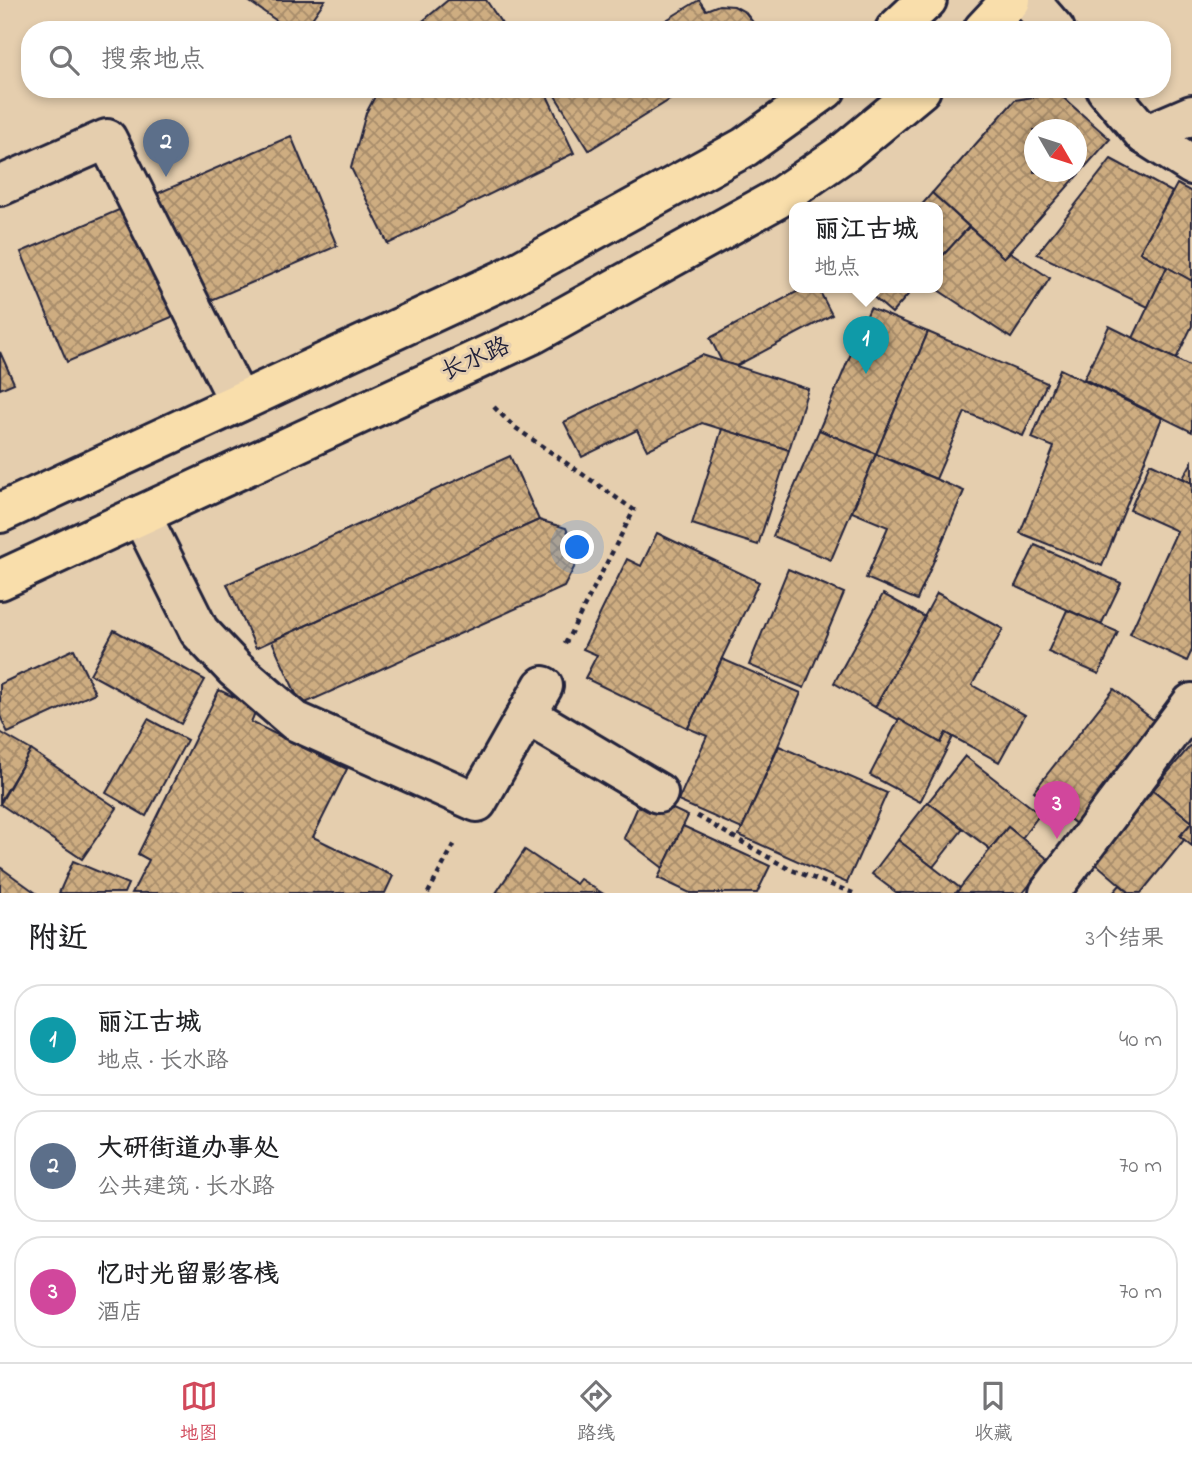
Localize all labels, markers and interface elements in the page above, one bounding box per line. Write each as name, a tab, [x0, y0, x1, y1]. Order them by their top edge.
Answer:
search box	[21, 21, 1171, 98]
icon: search	[45, 41, 83, 79]
text: 搜索地点	[101, 42, 205, 80]
pin: 2	[143, 119, 189, 177]
north arrow	[1024, 119, 1087, 182]
popup	[789, 202, 943, 293]
text: 丽江古城	[814, 212, 918, 250]
text: 地点	[814, 252, 860, 285]
pin: 1	[843, 316, 889, 374]
street label: 长水路	[436, 329, 516, 391]
your location	[560, 530, 594, 564]
pin: 3	[1034, 781, 1080, 839]
text: 附近	[28, 918, 88, 962]
text: 3个结果	[1086, 923, 1164, 956]
text: 丽江古城	[97, 1005, 201, 1043]
text: 1	[49, 1024, 57, 1057]
text: 40 m	[1119, 1024, 1162, 1057]
text: 地点 · 长水路	[97, 1045, 228, 1078]
text: 大研街道办事处	[97, 1131, 279, 1169]
text: 2	[47, 1150, 59, 1183]
text: 70 m	[1119, 1150, 1162, 1183]
text: 公共建筑 · 长水路	[97, 1171, 274, 1204]
text: 忆时光留影客栈	[97, 1257, 279, 1295]
text: 3	[48, 1276, 58, 1309]
text: 70 m	[1119, 1276, 1162, 1309]
text: 酒店	[97, 1297, 143, 1330]
tab: 地图	[180, 1377, 218, 1448]
tab: 路线	[577, 1377, 615, 1448]
tab: 收藏	[974, 1377, 1012, 1448]

